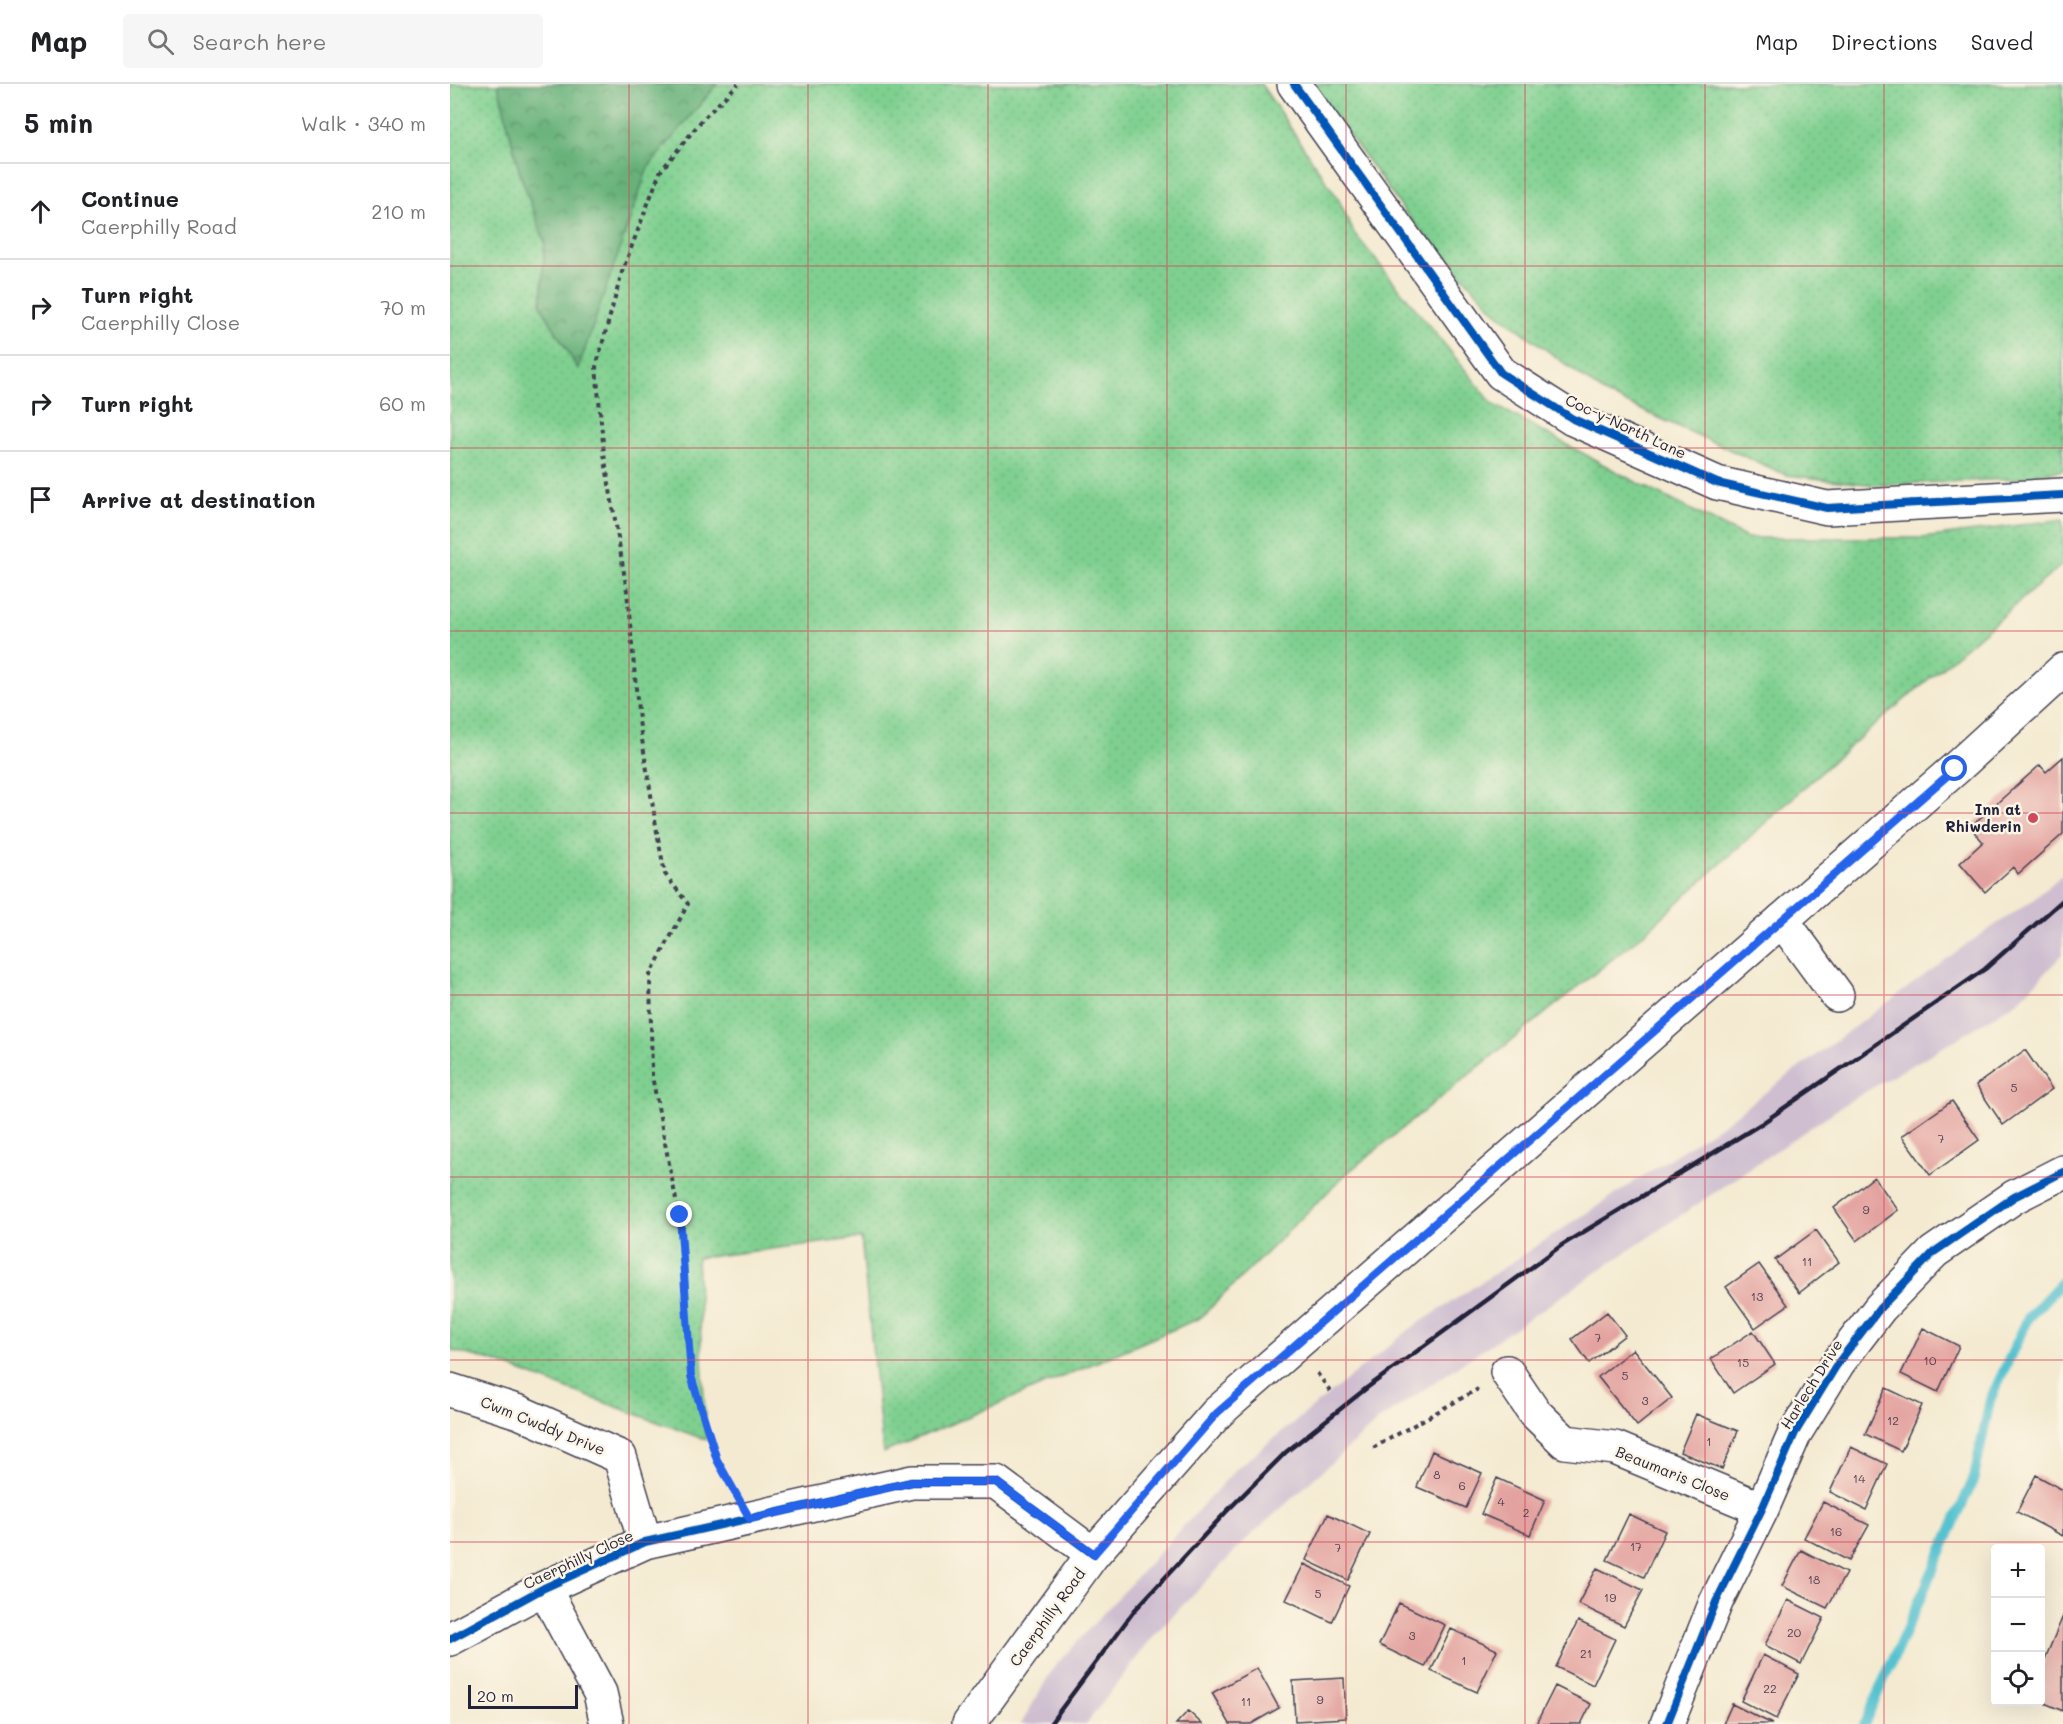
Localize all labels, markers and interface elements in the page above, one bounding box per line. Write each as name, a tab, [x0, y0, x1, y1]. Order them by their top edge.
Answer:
search box	[123, 14, 543, 68]
text: Map	[30, 23, 87, 59]
icon: search	[144, 25, 177, 58]
text: Search here	[192, 27, 326, 56]
text: Map	[1755, 28, 1798, 55]
text: Directions	[1831, 28, 1938, 55]
text: Saved	[1971, 28, 2033, 55]
text: 5 min	[24, 106, 93, 140]
text: Walk · 340 m	[301, 110, 426, 136]
text: Continue	[81, 184, 179, 213]
icon: ahead	[24, 195, 57, 228]
text: 210 m	[371, 198, 426, 224]
text: Caerphilly Road	[81, 213, 237, 239]
text: Turn right	[81, 280, 193, 309]
icon: right	[24, 291, 57, 324]
text: 70 m	[380, 294, 426, 320]
text: Caerphilly Close	[81, 309, 240, 335]
icon: right	[24, 387, 57, 420]
text: Turn right	[81, 389, 193, 418]
street label: Coc-y-North Lane	[1562, 389, 1690, 463]
text: 60 m	[379, 390, 426, 416]
icon: arrive	[24, 483, 57, 516]
text: Arrive at destination	[81, 485, 316, 514]
route start	[1941, 755, 1967, 781]
place label: Inn at Rhiwderin	[1945, 799, 2021, 836]
marker: Inn at Rhiwderin	[2026, 811, 2040, 825]
house number: 5	[2011, 1079, 2018, 1095]
house number: 7	[1938, 1130, 1945, 1146]
route end	[666, 1201, 692, 1227]
house number: 9	[1862, 1201, 1870, 1217]
house number: 11	[1802, 1253, 1812, 1269]
house number: 13	[1751, 1288, 1763, 1304]
house number: 7	[1595, 1329, 1602, 1345]
street label: Harlech Drive	[1775, 1335, 1847, 1433]
house number: 10	[1924, 1352, 1937, 1368]
house number: 15	[1737, 1354, 1749, 1370]
house number: 5	[1622, 1367, 1629, 1383]
street label: Cwm Cwddy Drive	[478, 1391, 608, 1459]
house number: 3	[1641, 1392, 1649, 1408]
house number: 12	[1887, 1412, 1899, 1428]
house number: 1	[1706, 1433, 1712, 1449]
street label: Beaumaris Close	[1613, 1441, 1733, 1505]
house number: 8	[1433, 1466, 1441, 1482]
house number: 14	[1853, 1470, 1865, 1486]
house number: 6	[1458, 1477, 1466, 1493]
house number: 4	[1497, 1493, 1505, 1509]
house number: 2	[1523, 1504, 1529, 1520]
house number: 16	[1830, 1523, 1842, 1539]
street label: Caerphilly Close	[520, 1525, 636, 1593]
house number: 17	[1630, 1538, 1642, 1554]
house number: 7	[1335, 1539, 1342, 1555]
map controls	[1991, 1544, 2045, 1706]
button: +	[1991, 1544, 2045, 1598]
street label: Caerphilly Road	[1005, 1564, 1089, 1670]
house number: 18	[1808, 1571, 1820, 1587]
house number: 5	[1315, 1585, 1322, 1601]
house number: 19	[1604, 1589, 1616, 1605]
button: −	[1991, 1598, 2045, 1652]
house number: 20	[1787, 1624, 1802, 1640]
house number: 3	[1408, 1627, 1416, 1643]
house number: 21	[1580, 1645, 1592, 1661]
house number: 1	[1461, 1652, 1467, 1668]
button: locate	[1991, 1652, 2045, 1706]
house number: 22	[1763, 1680, 1777, 1696]
scale bar	[468, 1682, 578, 1710]
text: 20 m	[477, 1685, 514, 1706]
house number: 9	[1316, 1691, 1324, 1707]
house number: 11	[1241, 1693, 1251, 1709]

